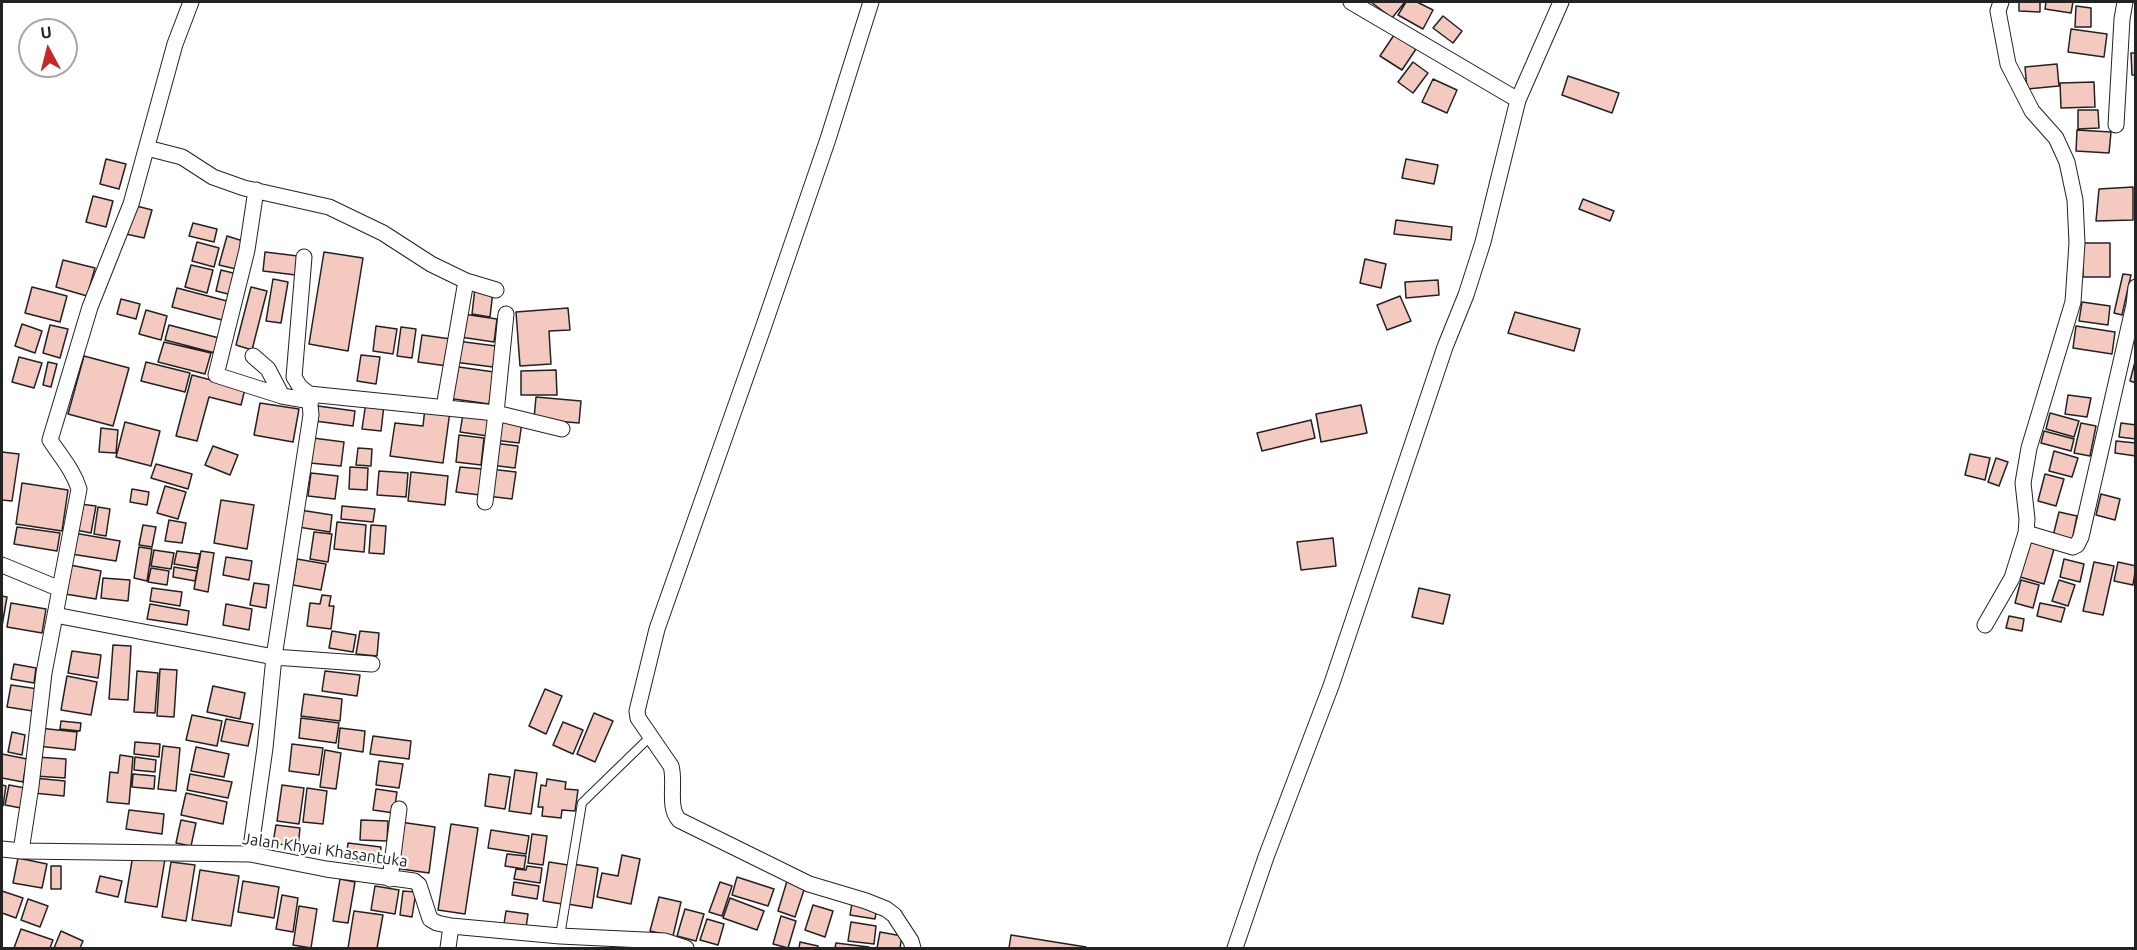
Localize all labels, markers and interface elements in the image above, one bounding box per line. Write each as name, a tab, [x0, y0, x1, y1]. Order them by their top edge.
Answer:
north arrow	[18, 18, 78, 78]
text: U	[39, 23, 53, 42]
street label: Jalan Khyai Khasantuka	[241, 829, 409, 871]

